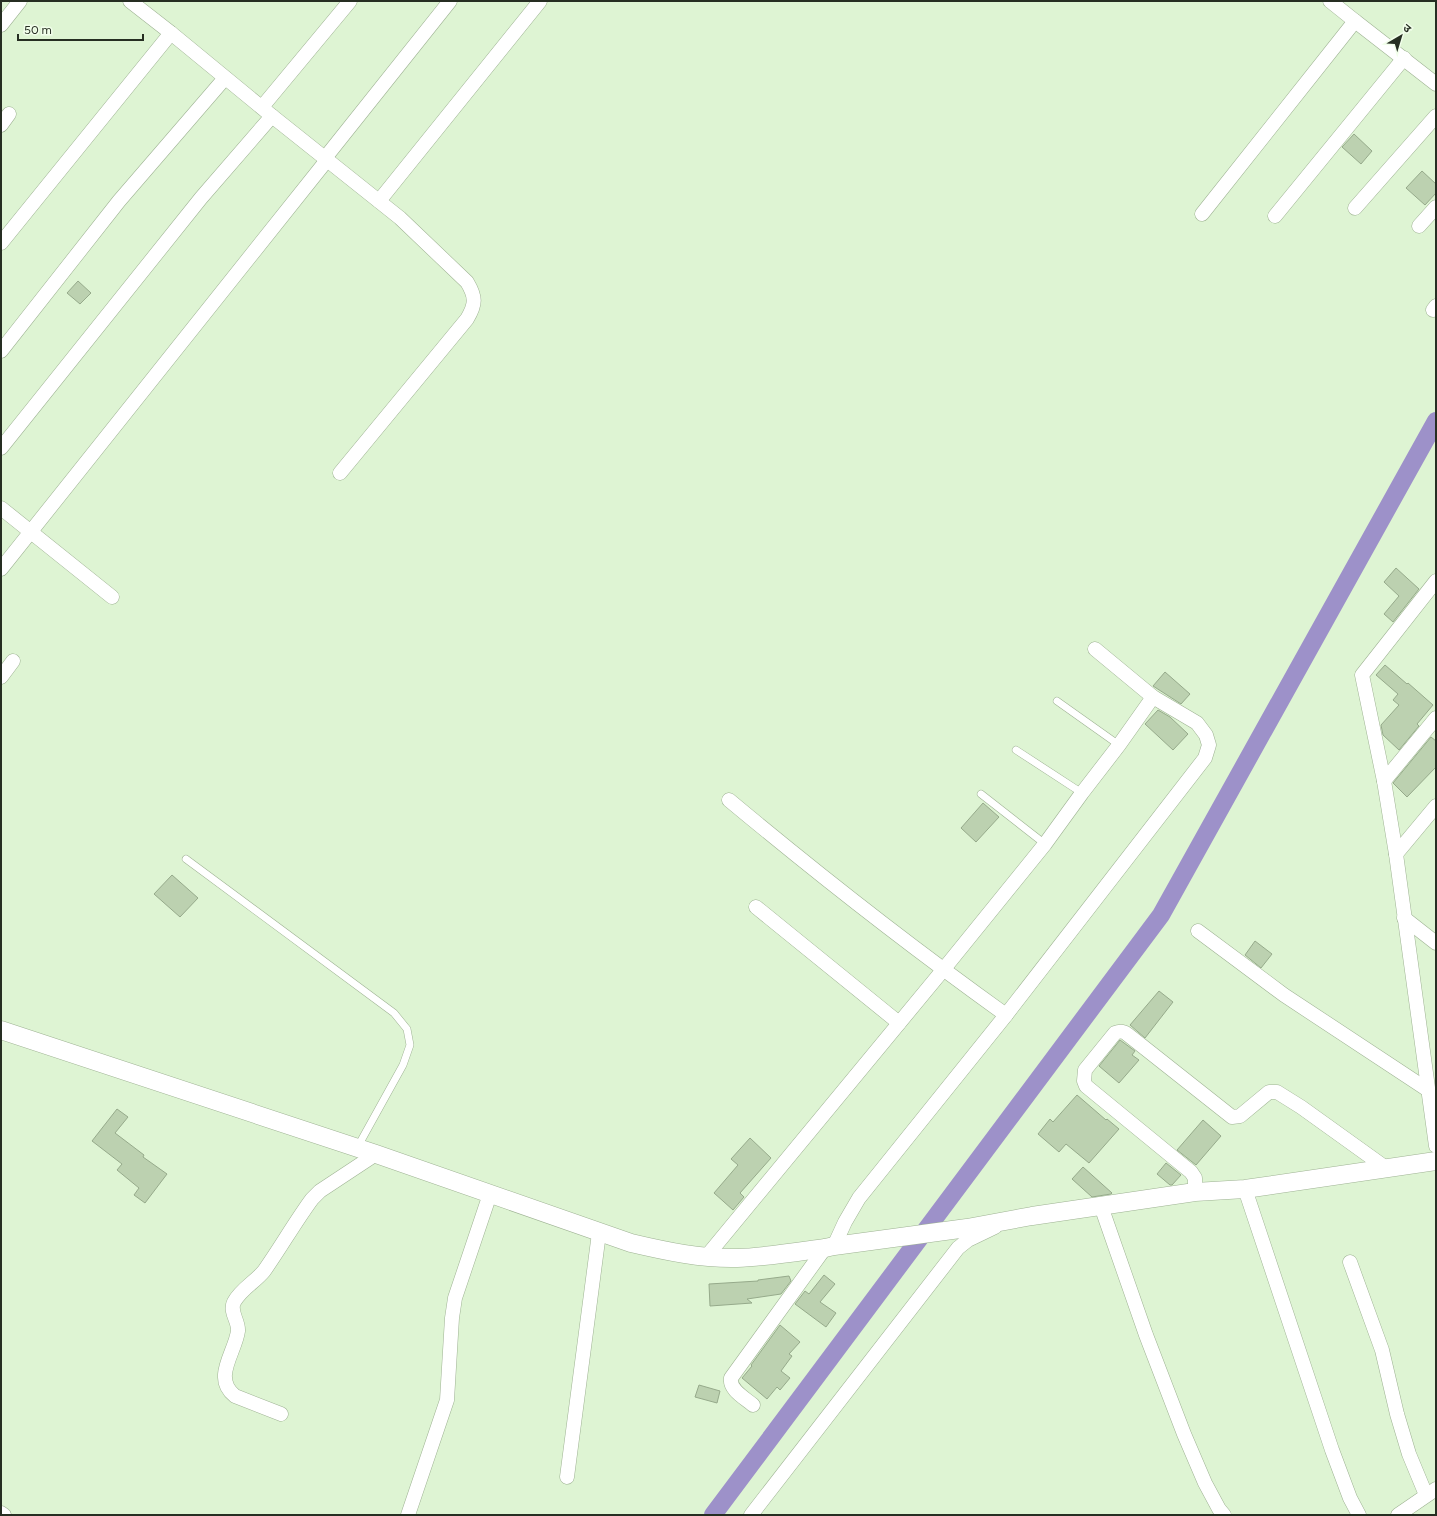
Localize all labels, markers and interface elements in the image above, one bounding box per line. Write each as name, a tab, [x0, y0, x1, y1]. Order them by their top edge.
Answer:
scale bar	[18, 16, 143, 42]
north arrow	[1381, 16, 1421, 56]
text: उ	[1400, 21, 1414, 36]
text: 50 m	[24, 23, 52, 37]

